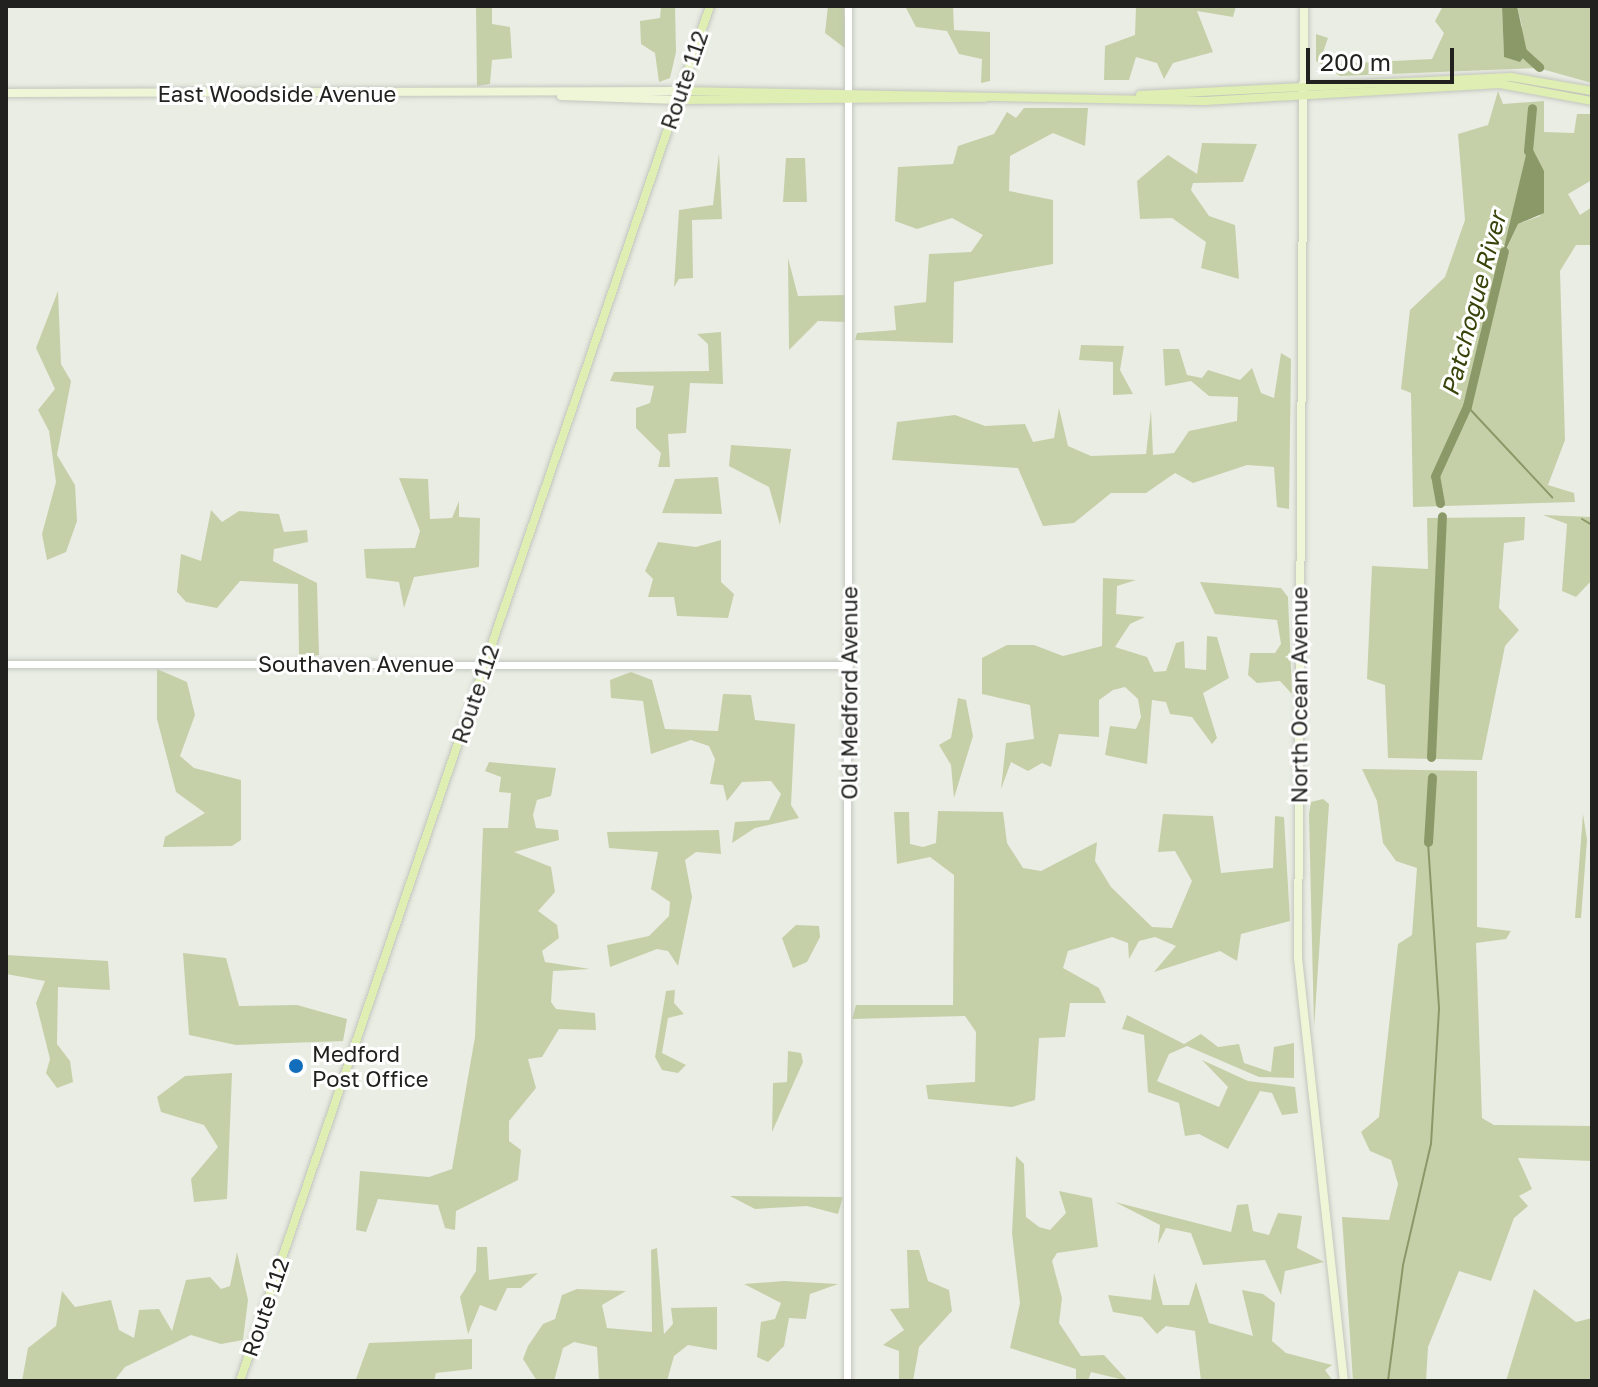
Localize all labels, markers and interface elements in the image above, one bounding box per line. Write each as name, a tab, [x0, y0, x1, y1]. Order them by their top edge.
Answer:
street label: Route 112	[655, 27, 713, 133]
scale bar	[1310, 32, 1458, 82]
text: 200 m	[1320, 47, 1391, 76]
street label: East Woodside Avenue	[158, 81, 396, 107]
water label: Patchogue River	[1435, 209, 1511, 399]
street label: Old Medford Avenue	[836, 586, 862, 800]
street label: North Ocean Avenue	[1286, 587, 1312, 803]
street label: Route 112	[446, 641, 504, 747]
street label: Southaven Avenue	[258, 651, 454, 677]
place label: Medford Post Office	[312, 1040, 429, 1092]
marker: Medford Post Office	[287, 1057, 305, 1075]
street label: Route 112	[236, 1254, 294, 1360]

